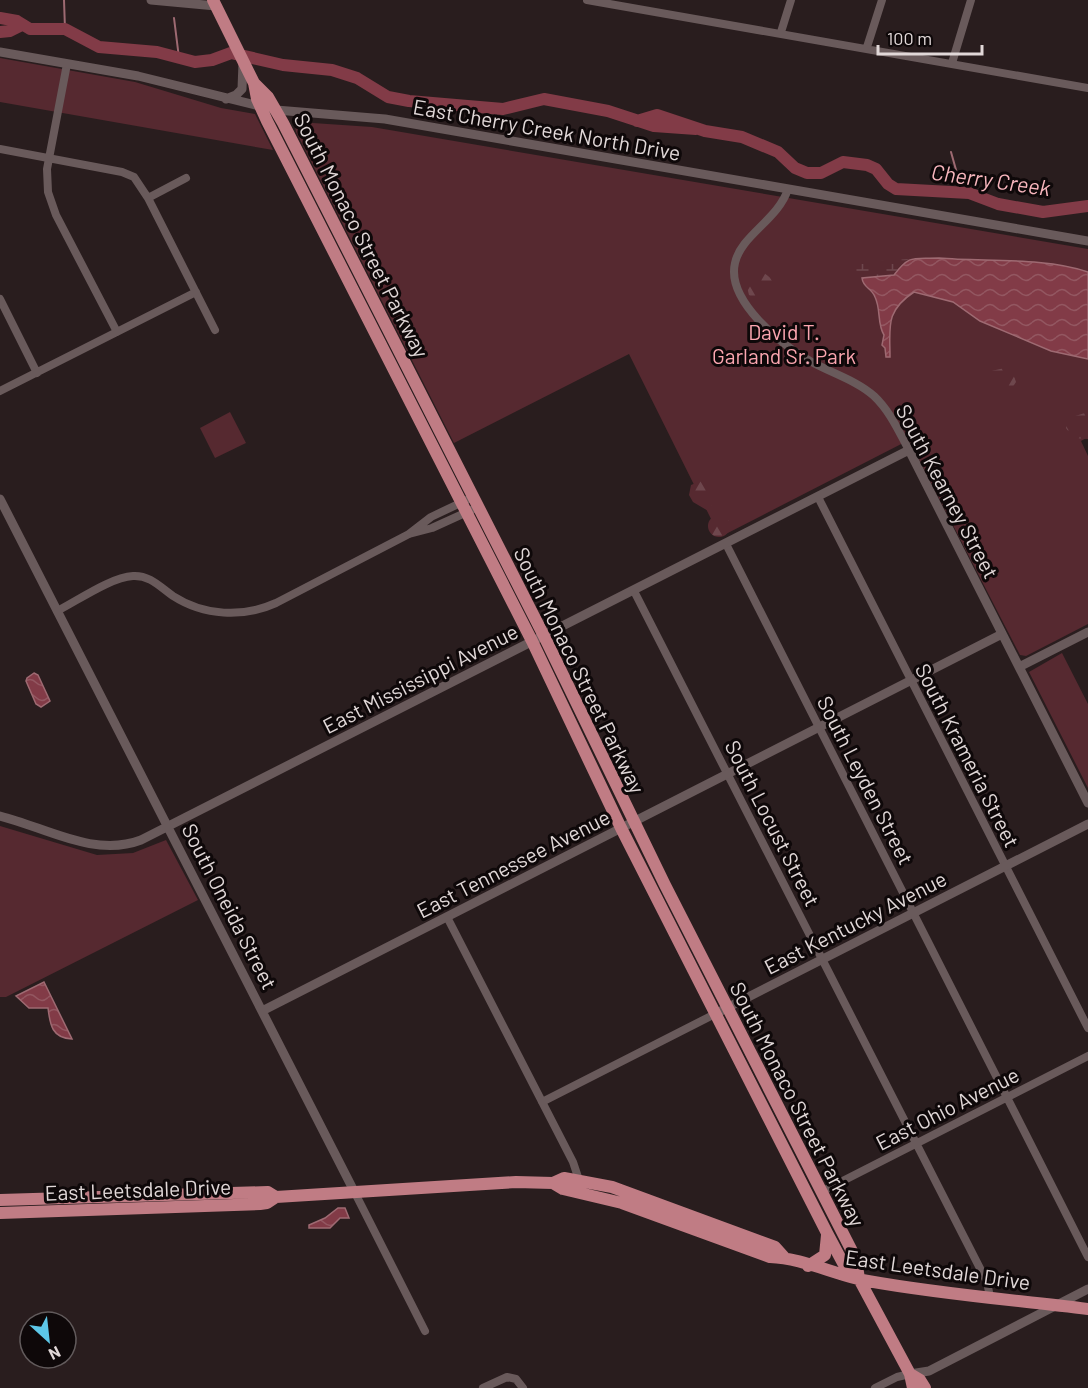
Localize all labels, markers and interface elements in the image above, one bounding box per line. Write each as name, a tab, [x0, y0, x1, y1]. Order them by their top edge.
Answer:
scale bar	[878, 18, 982, 56]
text: 100 m	[887, 27, 932, 49]
street label: East Cherry Creek North Drive	[411, 93, 683, 165]
street label: South Monaco Street Parkway	[289, 109, 435, 362]
water label: Cherry Creek	[930, 158, 1053, 200]
park label: David T. Garland Sr. Park	[712, 319, 856, 368]
street label: South Kearney Street	[892, 400, 1004, 582]
street label: South Monaco Street Parkway	[509, 543, 651, 798]
street label: East Mississippi Avenue	[318, 618, 522, 738]
street label: South Krameria Street	[911, 659, 1025, 851]
street label: South Leyden Street	[813, 692, 919, 868]
street label: South Locust Street	[720, 736, 826, 910]
street label: East Tennessee Avenue	[412, 803, 614, 923]
street label: South Oneida Street	[177, 819, 283, 993]
street label: East Kentucky Avenue	[760, 865, 950, 979]
street label: South Monaco Street Parkway	[725, 978, 871, 1231]
street label: East Ohio Avenue	[871, 1061, 1023, 1155]
street label: East Leetsdale Drive	[44, 1173, 232, 1205]
street label: East Leetsdale Drive	[844, 1244, 1032, 1294]
north arrow	[18, 1310, 78, 1370]
text: N	[46, 1343, 64, 1365]

